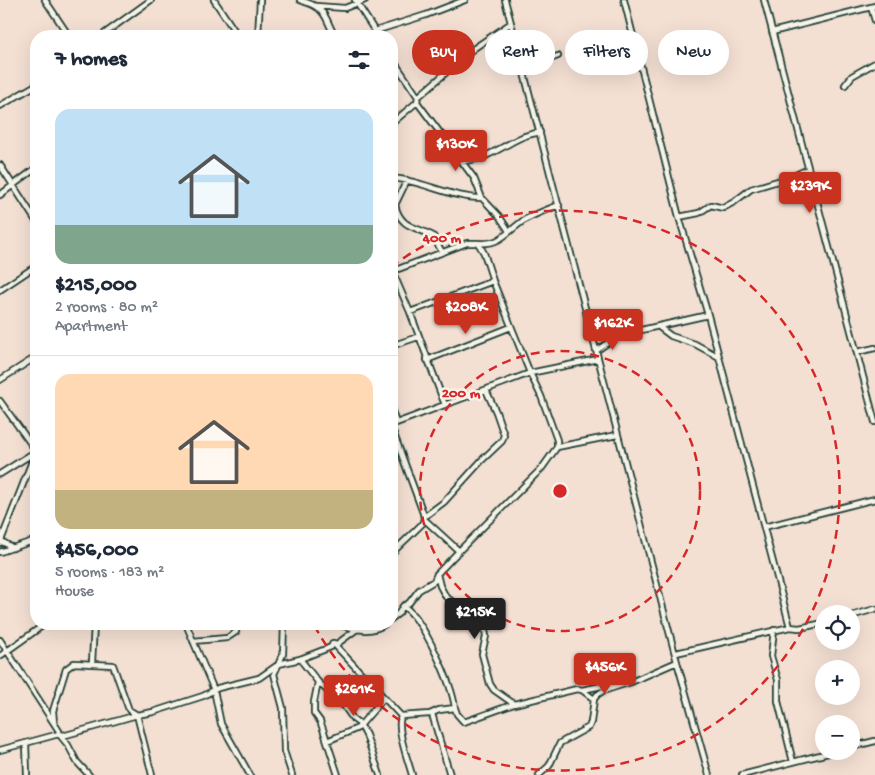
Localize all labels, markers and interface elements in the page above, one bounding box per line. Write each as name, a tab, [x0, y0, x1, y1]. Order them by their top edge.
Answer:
chip: Buy	[412, 30, 475, 75]
chip: Rent	[485, 30, 555, 75]
chip: Filters	[565, 30, 648, 75]
chip: New	[658, 30, 729, 75]
icon: filters	[345, 46, 373, 74]
text: 7 homes	[55, 48, 127, 73]
pin: $130K	[421, 130, 491, 172]
text: $130K	[436, 136, 476, 155]
icon: home	[169, 141, 259, 231]
pin: $239K	[775, 172, 845, 214]
text: $239K	[790, 178, 830, 197]
text: 400 m	[422, 230, 462, 248]
text: $215,000	[55, 274, 137, 299]
pin: $208K	[431, 292, 501, 335]
text: 2 rooms · 80 m²	[55, 299, 158, 318]
text: $208K	[445, 299, 487, 318]
pin: $162K	[578, 308, 648, 351]
text: $162K	[594, 315, 632, 334]
text: Apartment	[55, 318, 127, 337]
text: 200 m	[442, 385, 481, 403]
icon: home	[169, 407, 259, 497]
centre of rings	[551, 482, 569, 500]
text: $456,000	[55, 539, 138, 564]
text: 5 rooms · 183 m²	[55, 564, 164, 583]
text: House	[55, 583, 94, 602]
pin: $215K	[440, 598, 510, 640]
text: $215K	[456, 604, 494, 623]
map controls	[815, 605, 860, 760]
button: locate	[815, 605, 860, 650]
pin: $456K	[570, 652, 640, 695]
text: $456K	[585, 659, 625, 678]
button: +	[815, 660, 860, 705]
pin: $261K	[319, 674, 389, 717]
text: $261K	[335, 681, 373, 700]
button: −	[815, 715, 860, 760]

